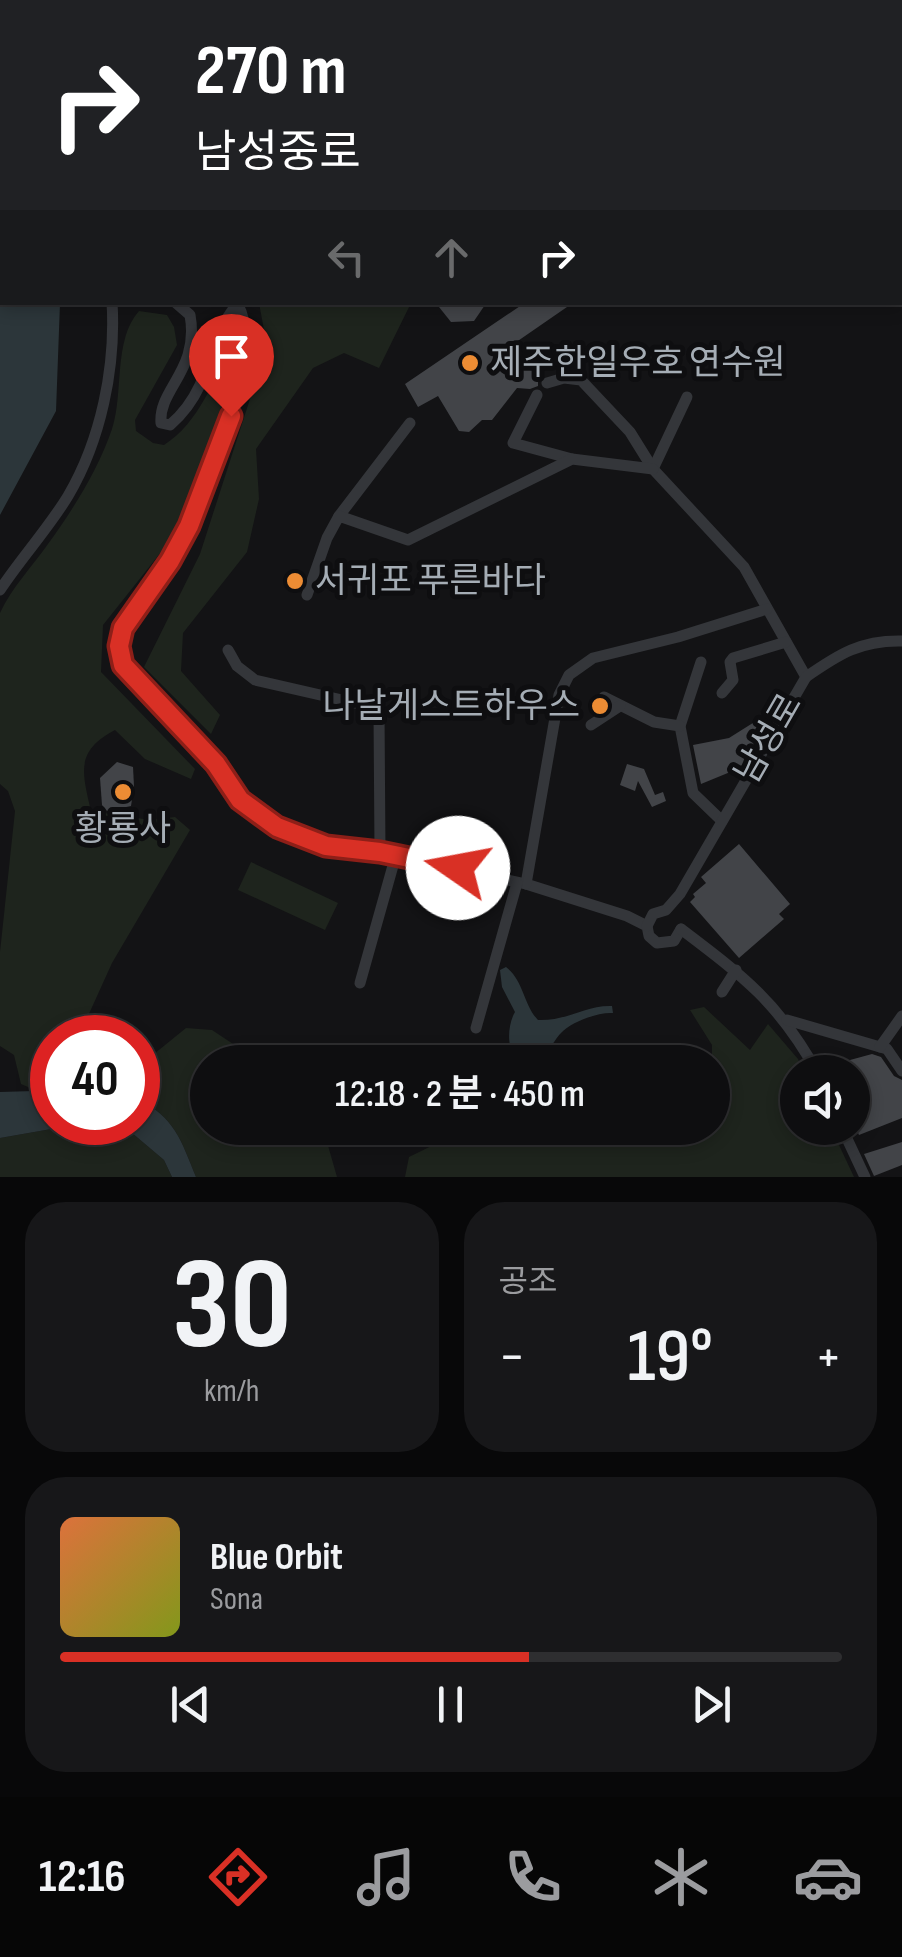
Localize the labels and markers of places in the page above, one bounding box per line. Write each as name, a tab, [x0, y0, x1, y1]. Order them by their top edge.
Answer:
pin	[189, 314, 274, 417]
place label: 제주한일우호 연수원	[490, 342, 785, 385]
marker: 제주한일우호 연수원	[459, 352, 481, 374]
place label: 서귀포 푸른바다	[315, 560, 546, 603]
marker: 서귀포 푸른바다	[284, 570, 306, 592]
place label: 나날게스트하우스	[322, 685, 580, 728]
marker: 나날게스트하우스	[589, 695, 611, 717]
marker: 황룡사	[112, 781, 134, 803]
place label: 황룡사	[75, 808, 171, 851]

